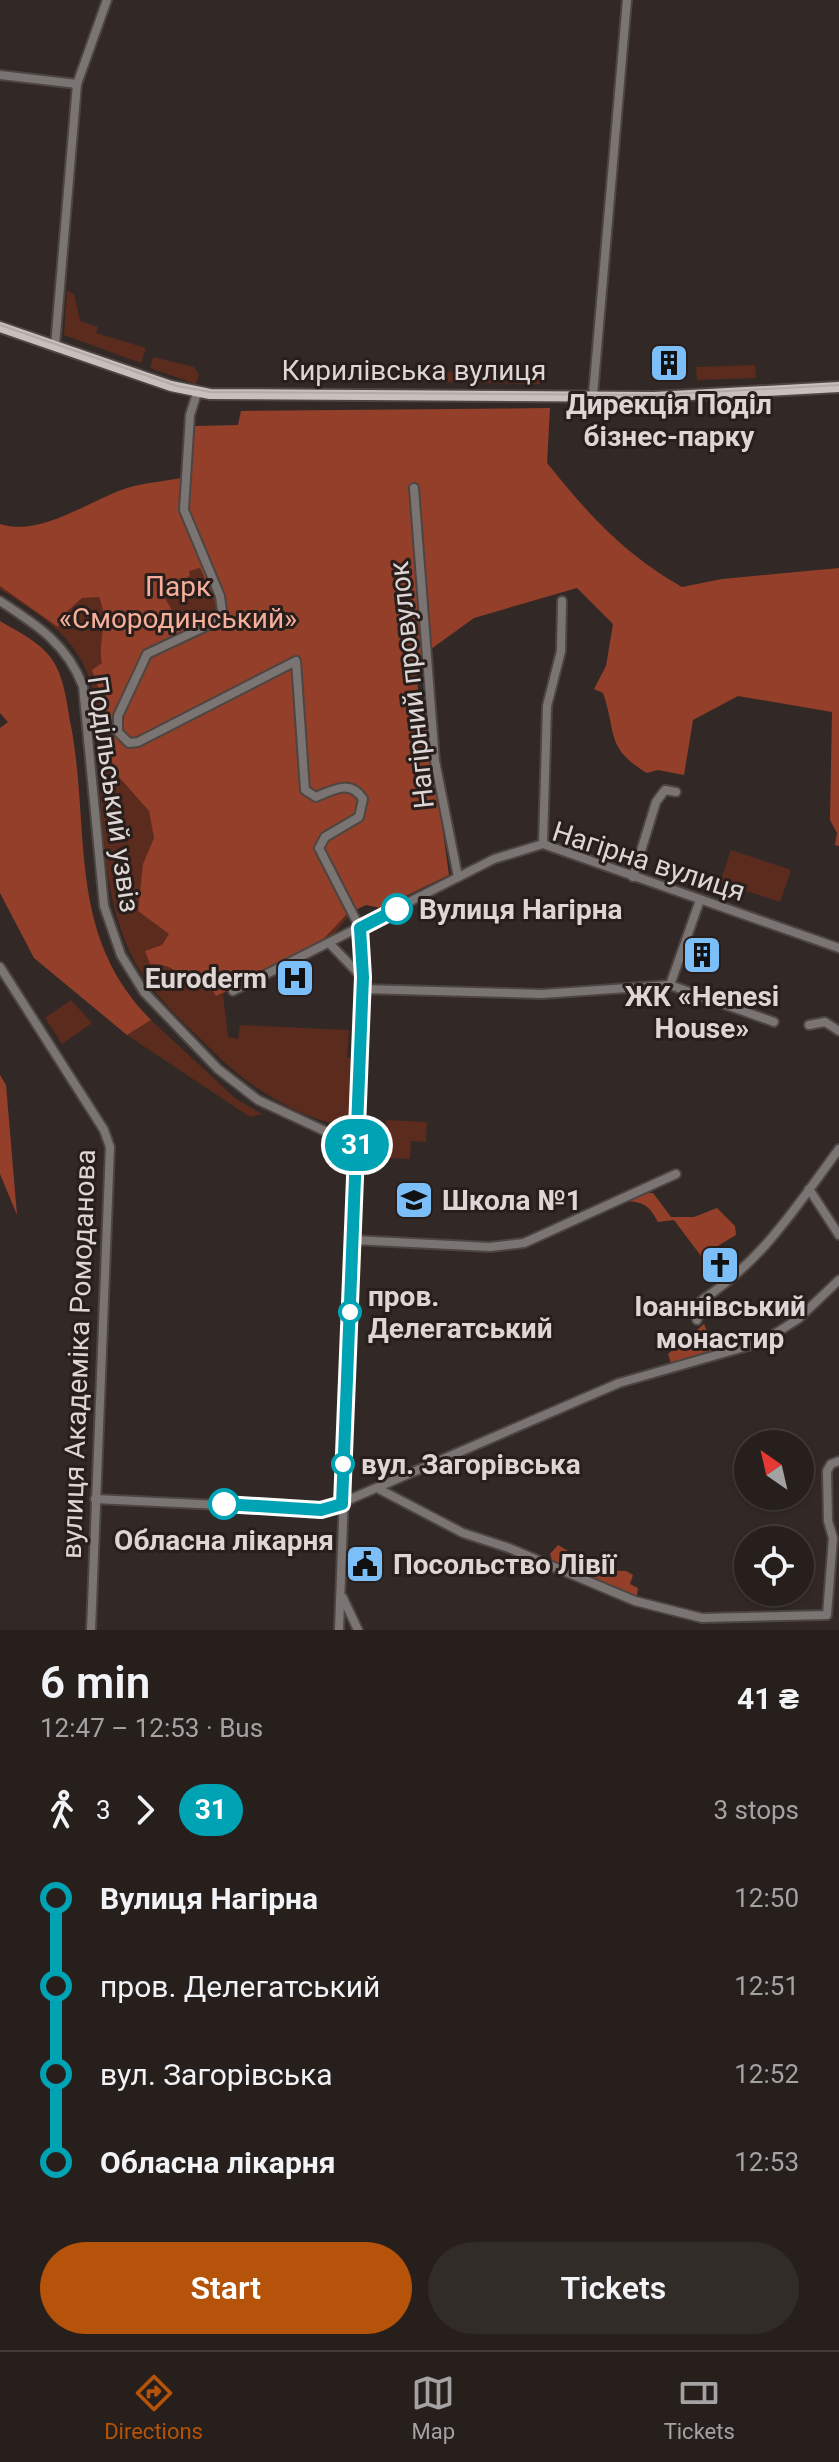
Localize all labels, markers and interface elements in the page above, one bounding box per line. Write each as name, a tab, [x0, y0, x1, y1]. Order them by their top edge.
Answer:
building icon: Дирекція Поділ бізнес-парку	[648, 342, 690, 384]
street label: Кирилівська вулиця	[282, 354, 546, 387]
place label: Дирекція Поділ бізнес-парку	[566, 388, 772, 453]
street label: Нагірний провулок	[382, 560, 441, 810]
park label: Парк «Смородинський»	[59, 570, 297, 635]
street label: Подільський узвіз	[81, 674, 146, 915]
street label: Нагірна вулиця	[548, 815, 749, 908]
place label: Вулиця Нагірна	[419, 893, 623, 926]
marker: Вулиця Нагірна	[382, 894, 412, 924]
building icon: ЖК «Henesi House»	[681, 934, 723, 976]
hospital icon: Euroderm	[274, 957, 316, 999]
place label: Euroderm	[145, 962, 267, 995]
place label: ЖК «Henesi House»	[625, 980, 779, 1045]
line badge: 31	[321, 1119, 393, 1171]
text: 31	[341, 1128, 373, 1161]
street label: вулиця Академіка Ромоданова	[55, 1149, 102, 1559]
school or university icon: Школа №1	[393, 1179, 435, 1221]
place label: Школа №1	[442, 1184, 582, 1217]
church icon: Іоаннівський монастир	[699, 1244, 741, 1286]
place label: пров. Делегатський	[368, 1280, 553, 1345]
place label: Іоаннівський монастир	[634, 1290, 806, 1355]
marker: пров. Делегатський	[339, 1301, 361, 1323]
north arrow	[734, 1430, 814, 1510]
map controls	[734, 1430, 814, 1606]
place label: вул. Загорівська	[361, 1448, 581, 1481]
marker: вул. Загорівська	[332, 1453, 354, 1475]
marker: Обласна лікарня	[209, 1489, 239, 1519]
place label: Обласна лікарня	[114, 1524, 334, 1557]
button: locate	[734, 1526, 814, 1606]
public building icon: Посольство Лівії	[344, 1543, 386, 1585]
place label: Посольство Лівії	[393, 1548, 618, 1581]
text: 6 min	[40, 1657, 150, 1709]
text: 41 ₴	[737, 1681, 799, 1716]
text: 12:47 – 12:53 · Bus	[40, 1713, 263, 1743]
icon: walk	[40, 1788, 84, 1832]
icon: forward	[123, 1788, 167, 1832]
text: 31	[195, 1793, 227, 1826]
text: 3	[96, 1795, 111, 1825]
text: 3 stops	[713, 1795, 799, 1825]
text: Вулиця Нагірна	[100, 1881, 318, 1916]
text: 12:50	[734, 1883, 799, 1913]
text: пров. Делегатський	[100, 1969, 380, 2004]
text: 12:51	[734, 1971, 799, 2001]
text: вул. Загорівська	[100, 2057, 333, 2092]
text: 12:52	[734, 2059, 799, 2089]
text: Обласна лікарня	[100, 2145, 336, 2180]
text: 12:53	[734, 2147, 799, 2177]
button: Start	[40, 2242, 412, 2334]
button: Tickets	[428, 2242, 799, 2334]
tab: Directions	[104, 2371, 203, 2444]
tab: Map	[411, 2371, 455, 2444]
tab: Tickets	[664, 2371, 735, 2444]

